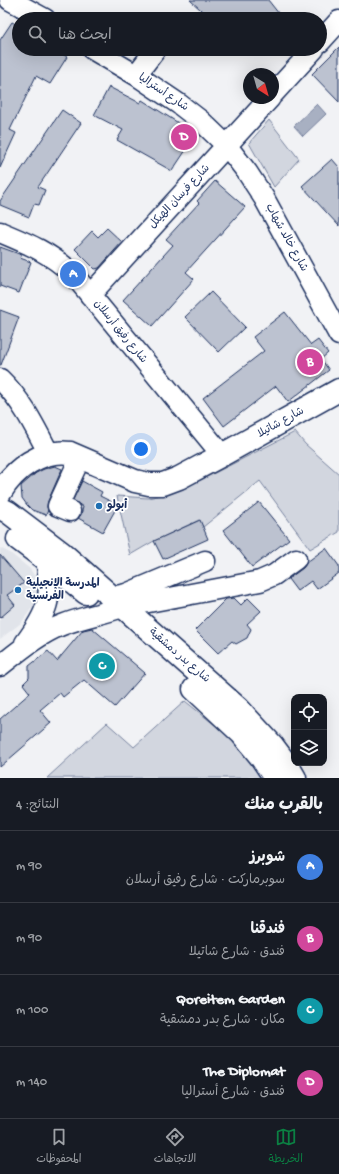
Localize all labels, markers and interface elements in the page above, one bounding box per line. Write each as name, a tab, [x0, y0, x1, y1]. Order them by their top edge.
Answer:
search box	[12, 12, 327, 56]
icon: search	[26, 23, 48, 45]
text: ابحث هنا	[58, 27, 112, 45]
north arrow	[243, 68, 279, 104]
street label: شارع أستراليا	[135, 70, 191, 115]
pin: D	[171, 122, 197, 152]
street label: شارع فرسان الهيكل	[146, 162, 214, 232]
street label: شارع خالد شهاب	[262, 202, 310, 274]
pin: A	[60, 259, 86, 289]
street label: شارع رفيق أرسلان	[90, 297, 151, 367]
pin: B	[297, 347, 323, 377]
street label: شارع شاتيلا	[255, 404, 307, 442]
your location	[131, 439, 151, 459]
place label: أبولو	[106, 498, 127, 512]
marker: أبولو	[94, 501, 104, 511]
place label: المدرسة الإنجيلية الفرنسية	[26, 577, 100, 603]
marker: المدرسة الإنجيلية الفرنسية	[13, 585, 23, 595]
street label: شارع بدر دمشقية	[145, 626, 213, 686]
pin: C	[89, 651, 115, 681]
map controls	[291, 694, 327, 766]
button: locate	[291, 694, 327, 730]
button: layers	[291, 730, 327, 766]
text: بالقرب منك	[244, 796, 323, 816]
text: النتائج: 4	[16, 798, 59, 813]
text: شوبرز	[250, 849, 285, 867]
text: 90 m	[16, 859, 42, 874]
text: A	[306, 859, 314, 874]
text: سوبرماركت · شارع رفيق أرسلان	[126, 873, 285, 888]
text: فندقنا	[250, 921, 285, 939]
text: 90 m	[16, 931, 42, 946]
text: B	[307, 931, 313, 946]
text: فندق · شارع شاتيلا	[189, 945, 285, 960]
text: Qoreitem Garden	[176, 991, 285, 1009]
text: 100 m	[16, 1003, 48, 1018]
text: C	[306, 1003, 314, 1018]
text: مكان · شارع بدر دمشقية	[160, 1013, 285, 1028]
text: The Diplomat	[203, 1063, 285, 1081]
text: 140 m	[16, 1075, 47, 1090]
text: D	[306, 1075, 314, 1090]
text: فندق · شارع أستراليا	[181, 1085, 285, 1100]
tab: المحفوظات	[36, 1126, 81, 1168]
tab: الاتجاهات	[154, 1126, 196, 1168]
tab: الخريطة	[269, 1126, 303, 1168]

